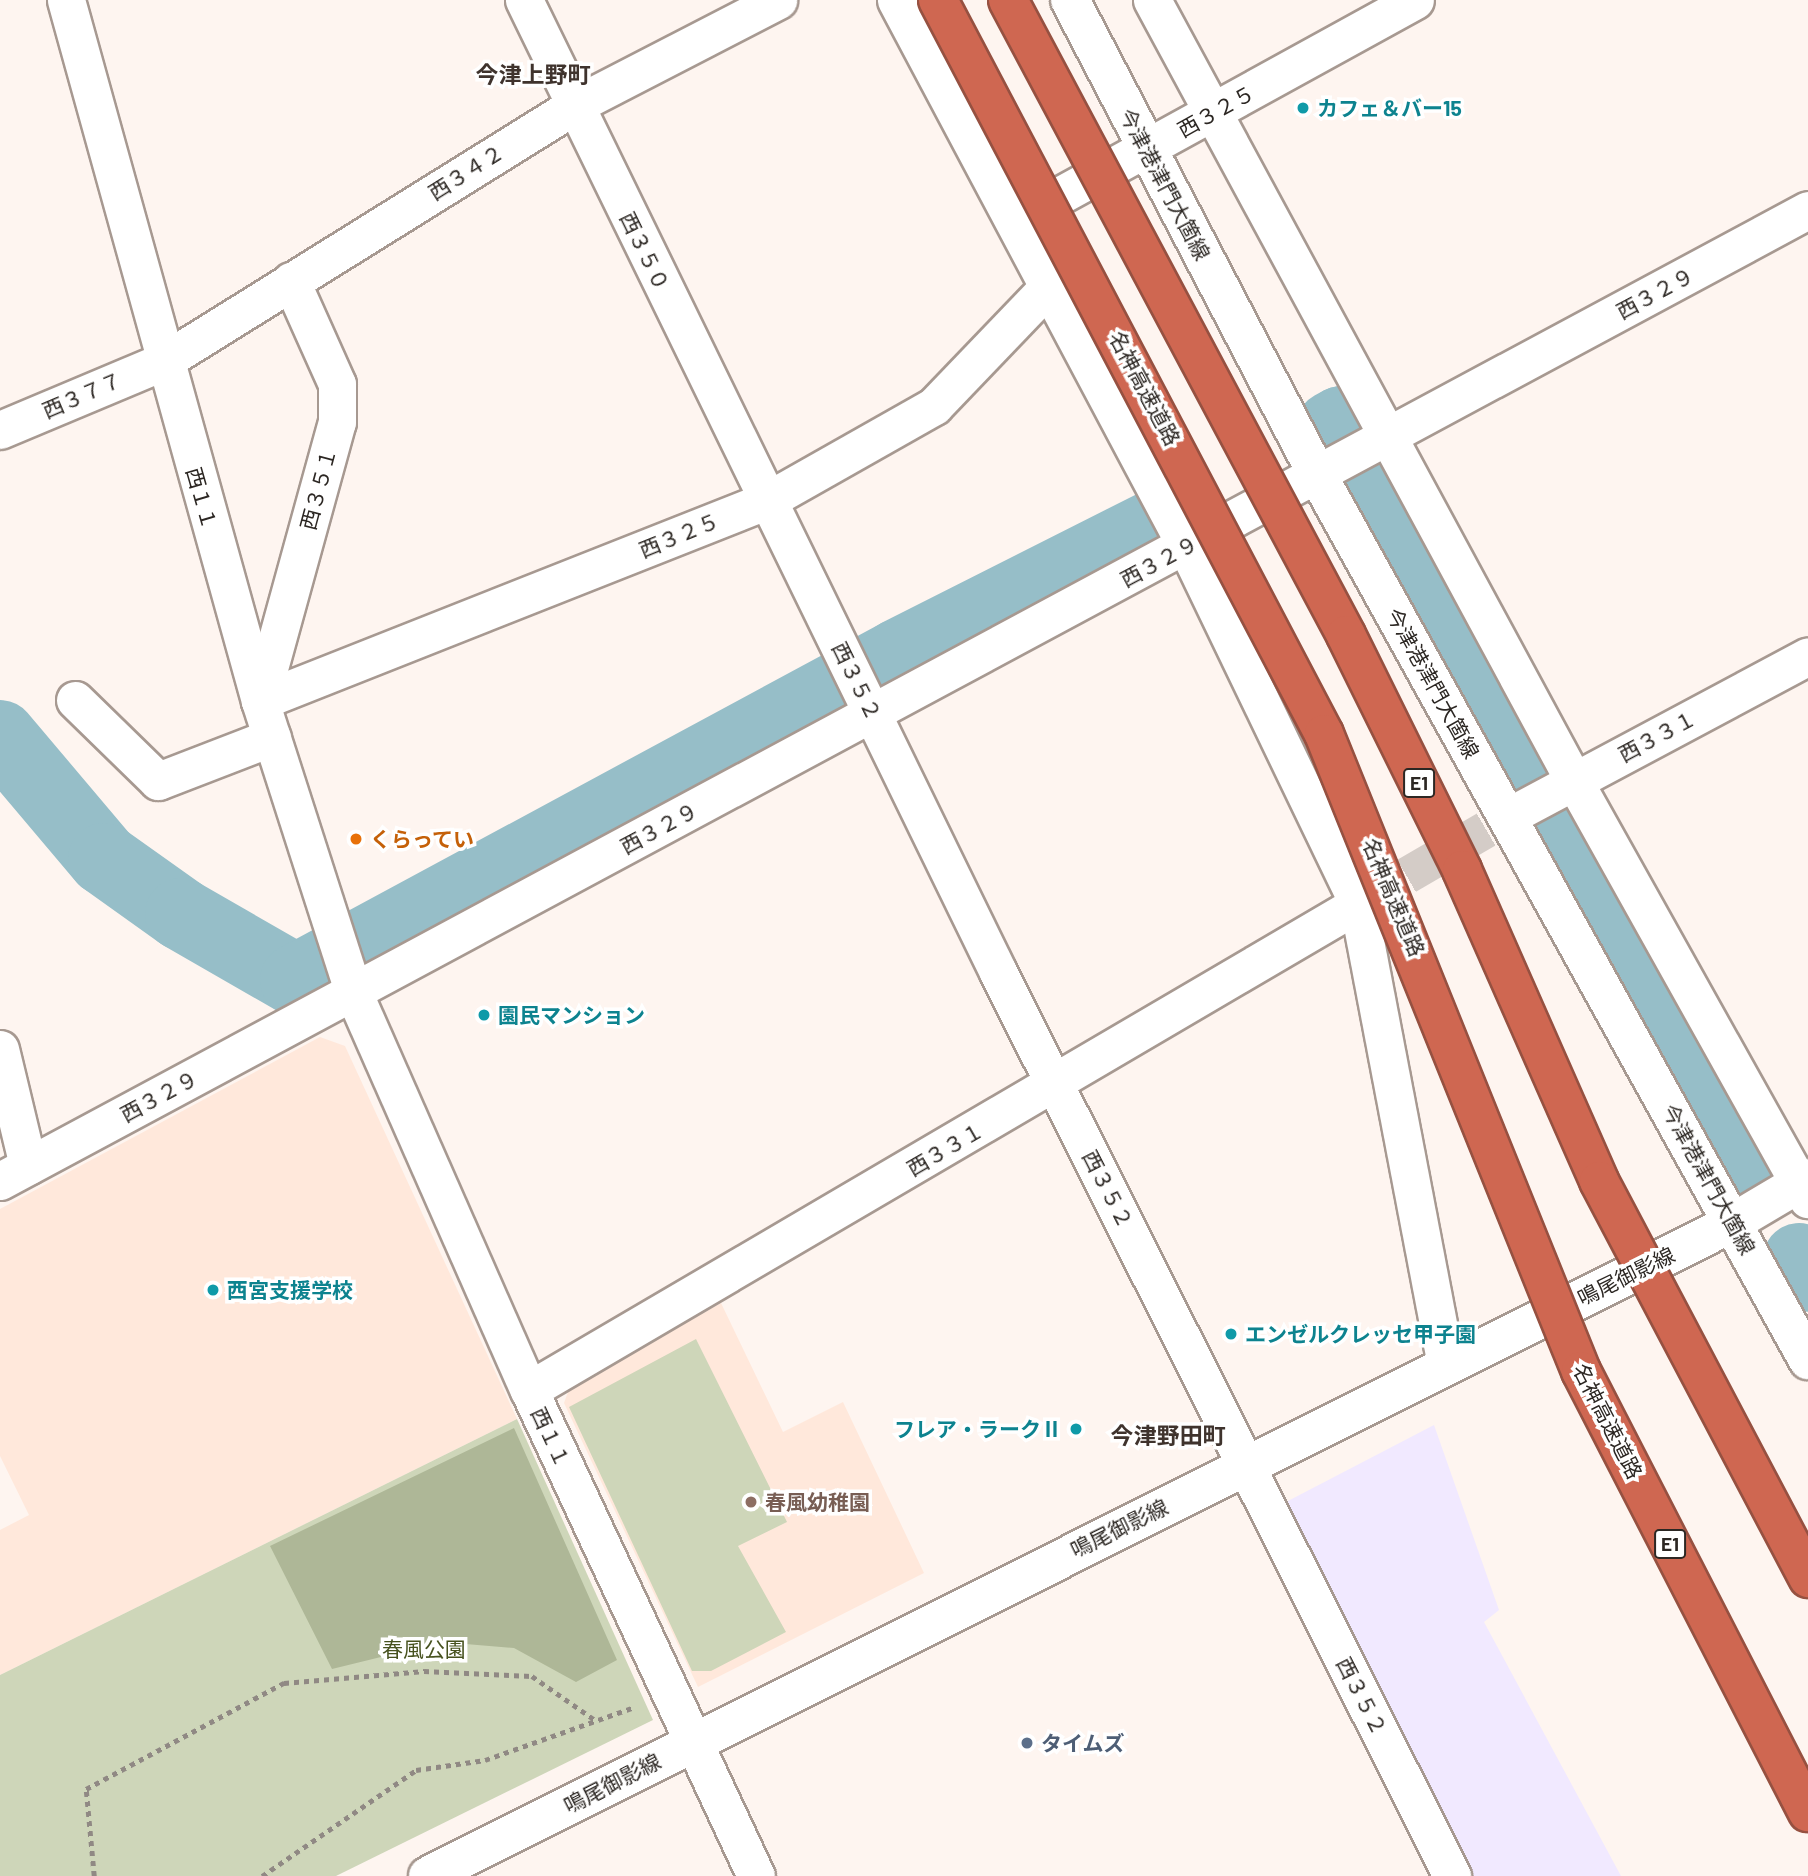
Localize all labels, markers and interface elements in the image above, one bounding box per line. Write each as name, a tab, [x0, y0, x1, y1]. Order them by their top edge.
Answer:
district label: 今津上野町	[476, 60, 590, 88]
street label: 西３２５	[1173, 80, 1259, 142]
place label: カフェ＆バー15	[1317, 95, 1462, 121]
marker: カフェ＆バー15	[1295, 100, 1311, 116]
street label: 今津港津門大箇線	[1114, 104, 1216, 264]
street label: 西３４２	[424, 139, 508, 205]
street label: 西３５０	[615, 208, 675, 294]
street label: 西３２９	[1612, 262, 1698, 324]
street label: 名神高速道路	[1104, 326, 1186, 450]
street label: 西３７７	[38, 367, 126, 423]
street label: 西３５１	[295, 445, 341, 533]
street label: 西１１	[181, 464, 223, 532]
street label: 西３２５	[635, 508, 723, 562]
street label: 西３２９	[1116, 530, 1202, 592]
street label: 今津港津門大箇線	[1381, 603, 1485, 763]
street label: 西３５２	[827, 638, 887, 724]
street label: 西３３１	[1614, 705, 1700, 767]
road number: E1	[1402, 768, 1436, 798]
street label: 西３２９	[616, 797, 702, 859]
place label: くらってい	[370, 826, 475, 852]
marker: くらってい	[348, 831, 364, 847]
street label: 名神高速道路	[1358, 834, 1430, 960]
place label: 園民マンション	[498, 1002, 645, 1028]
marker: 園民マンション	[476, 1007, 492, 1023]
street label: 西３２９	[116, 1065, 202, 1127]
street label: 今津港津門大箇線	[1657, 1099, 1761, 1259]
street label: 西３３１	[902, 1117, 988, 1181]
street label: 西３５２	[1078, 1146, 1138, 1232]
street label: 鳴尾御影線	[1573, 1242, 1679, 1310]
place label: 西宮支援学校	[227, 1277, 353, 1303]
marker: 西宮支援学校	[205, 1282, 221, 1298]
place label: エンゼルクレッセ甲子園	[1245, 1321, 1476, 1347]
marker: エンゼルクレッセ甲子園	[1223, 1326, 1239, 1342]
street label: 名神高速道路	[1568, 1359, 1648, 1483]
street label: 西１１	[526, 1403, 576, 1471]
place label: フレア・ラークⅡ	[894, 1416, 1062, 1442]
marker: フレア・ラークⅡ	[1068, 1421, 1084, 1437]
district label: 今津野田町	[1111, 1421, 1225, 1449]
place label: 春風幼稚園	[765, 1489, 870, 1515]
marker: 春風幼稚園	[743, 1494, 759, 1510]
street label: 鳴尾御影線	[1066, 1494, 1172, 1562]
road number: E1	[1652, 1528, 1688, 1560]
park label: 春風公園	[382, 1636, 466, 1662]
street label: 西３５２	[1332, 1653, 1392, 1739]
place label: タイムズ	[1041, 1730, 1125, 1756]
marker: タイムズ	[1019, 1735, 1035, 1751]
street label: 鳴尾御影線	[560, 1748, 664, 1818]

